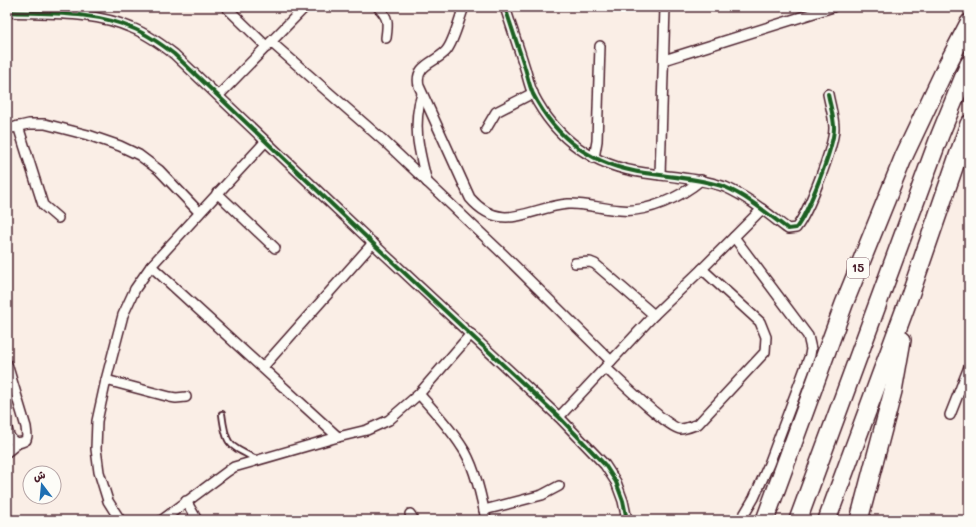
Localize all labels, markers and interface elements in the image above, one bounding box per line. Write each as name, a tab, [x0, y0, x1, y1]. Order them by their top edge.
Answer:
road number: 15	[847, 258, 869, 278]
north arrow	[22, 465, 62, 505]
text: ش	[31, 466, 47, 484]

